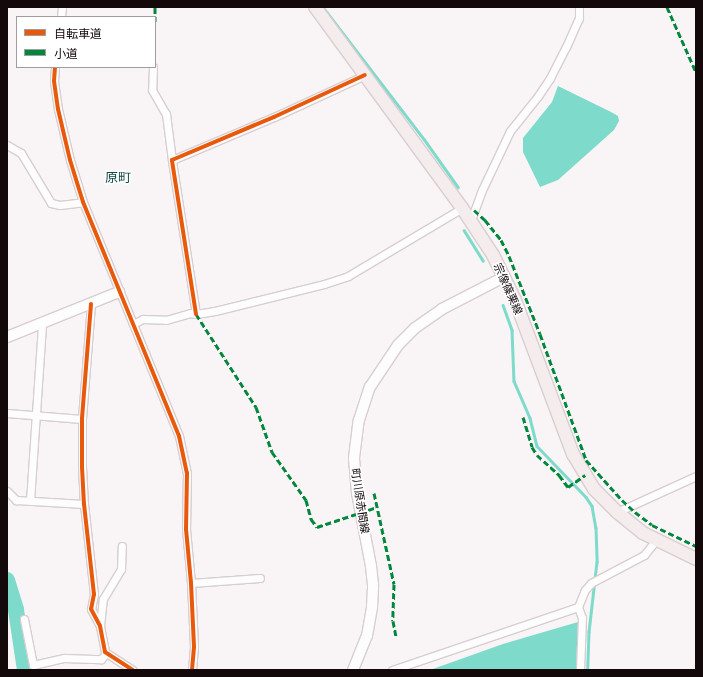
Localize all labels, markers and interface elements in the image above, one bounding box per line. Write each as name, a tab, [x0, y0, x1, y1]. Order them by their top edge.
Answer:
legend	[16, 16, 156, 68]
text: 自転車道	[54, 26, 102, 41]
text: 小道	[54, 46, 78, 61]
district label: 原町	[105, 169, 131, 185]
street label: 宗像篠栗線	[491, 261, 525, 317]
street label: 町川原赤間線	[348, 467, 372, 535]

